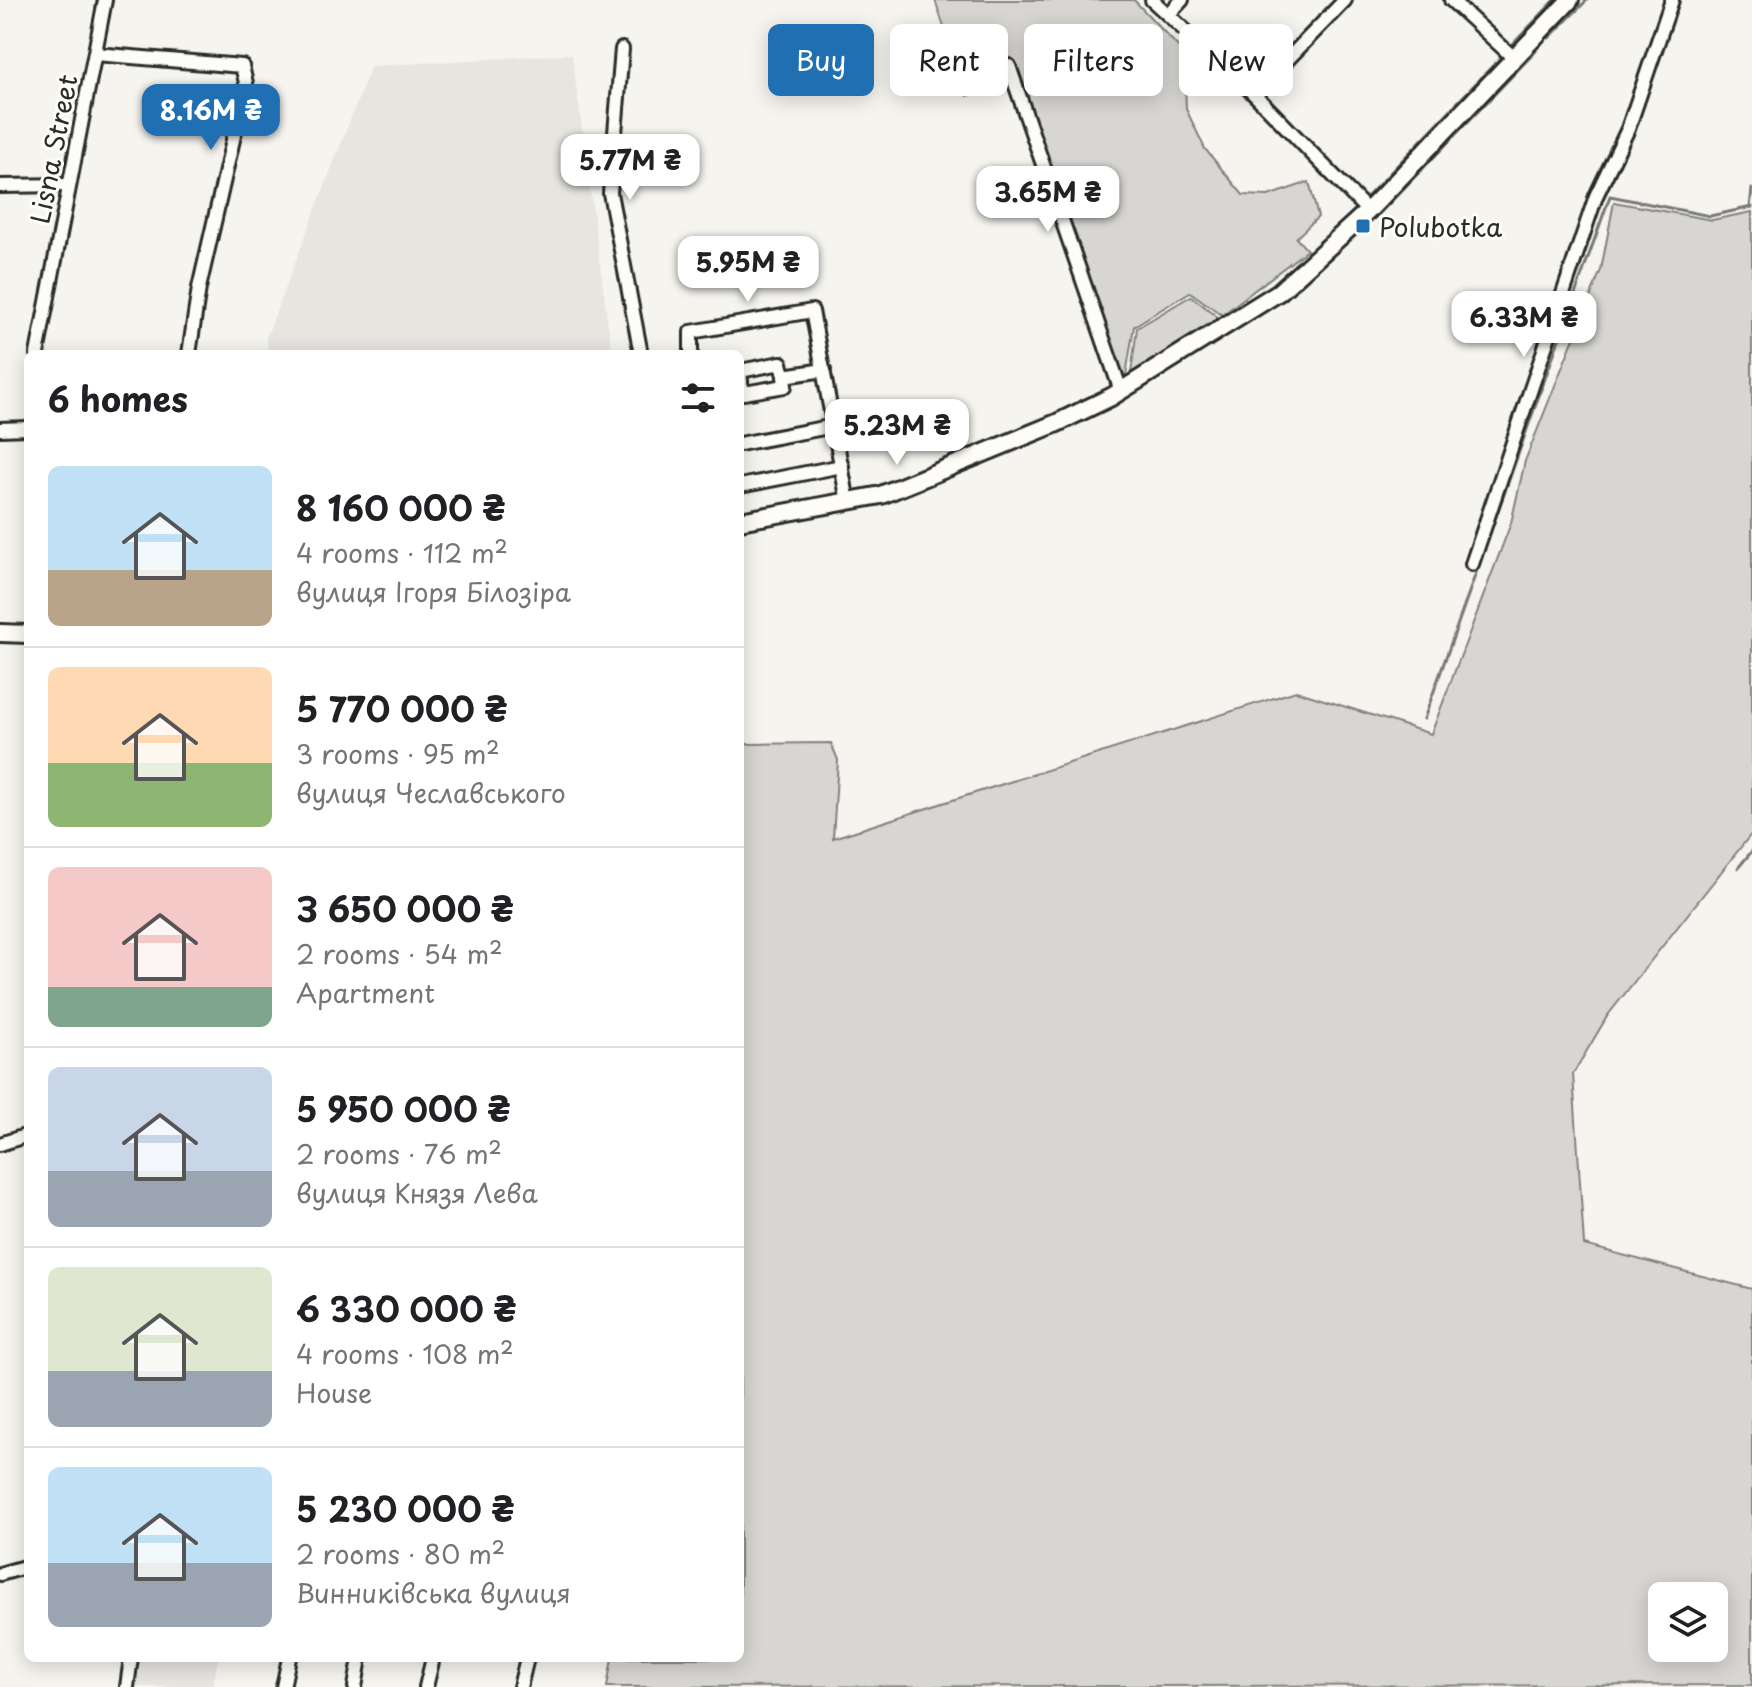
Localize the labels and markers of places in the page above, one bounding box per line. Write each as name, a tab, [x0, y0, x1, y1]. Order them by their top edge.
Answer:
pin: 8.16M ₴	[137, 84, 285, 152]
pin: 5.77M ₴	[556, 134, 704, 202]
pin: 3.65M ₴	[974, 166, 1122, 234]
place label: Polubotka	[1379, 207, 1503, 246]
marker: Polubotka	[1354, 217, 1372, 235]
pin: 5.95M ₴	[674, 236, 822, 304]
pin: 6.33M ₴	[1450, 291, 1598, 359]
pin: 5.23M ₴	[823, 399, 971, 467]

